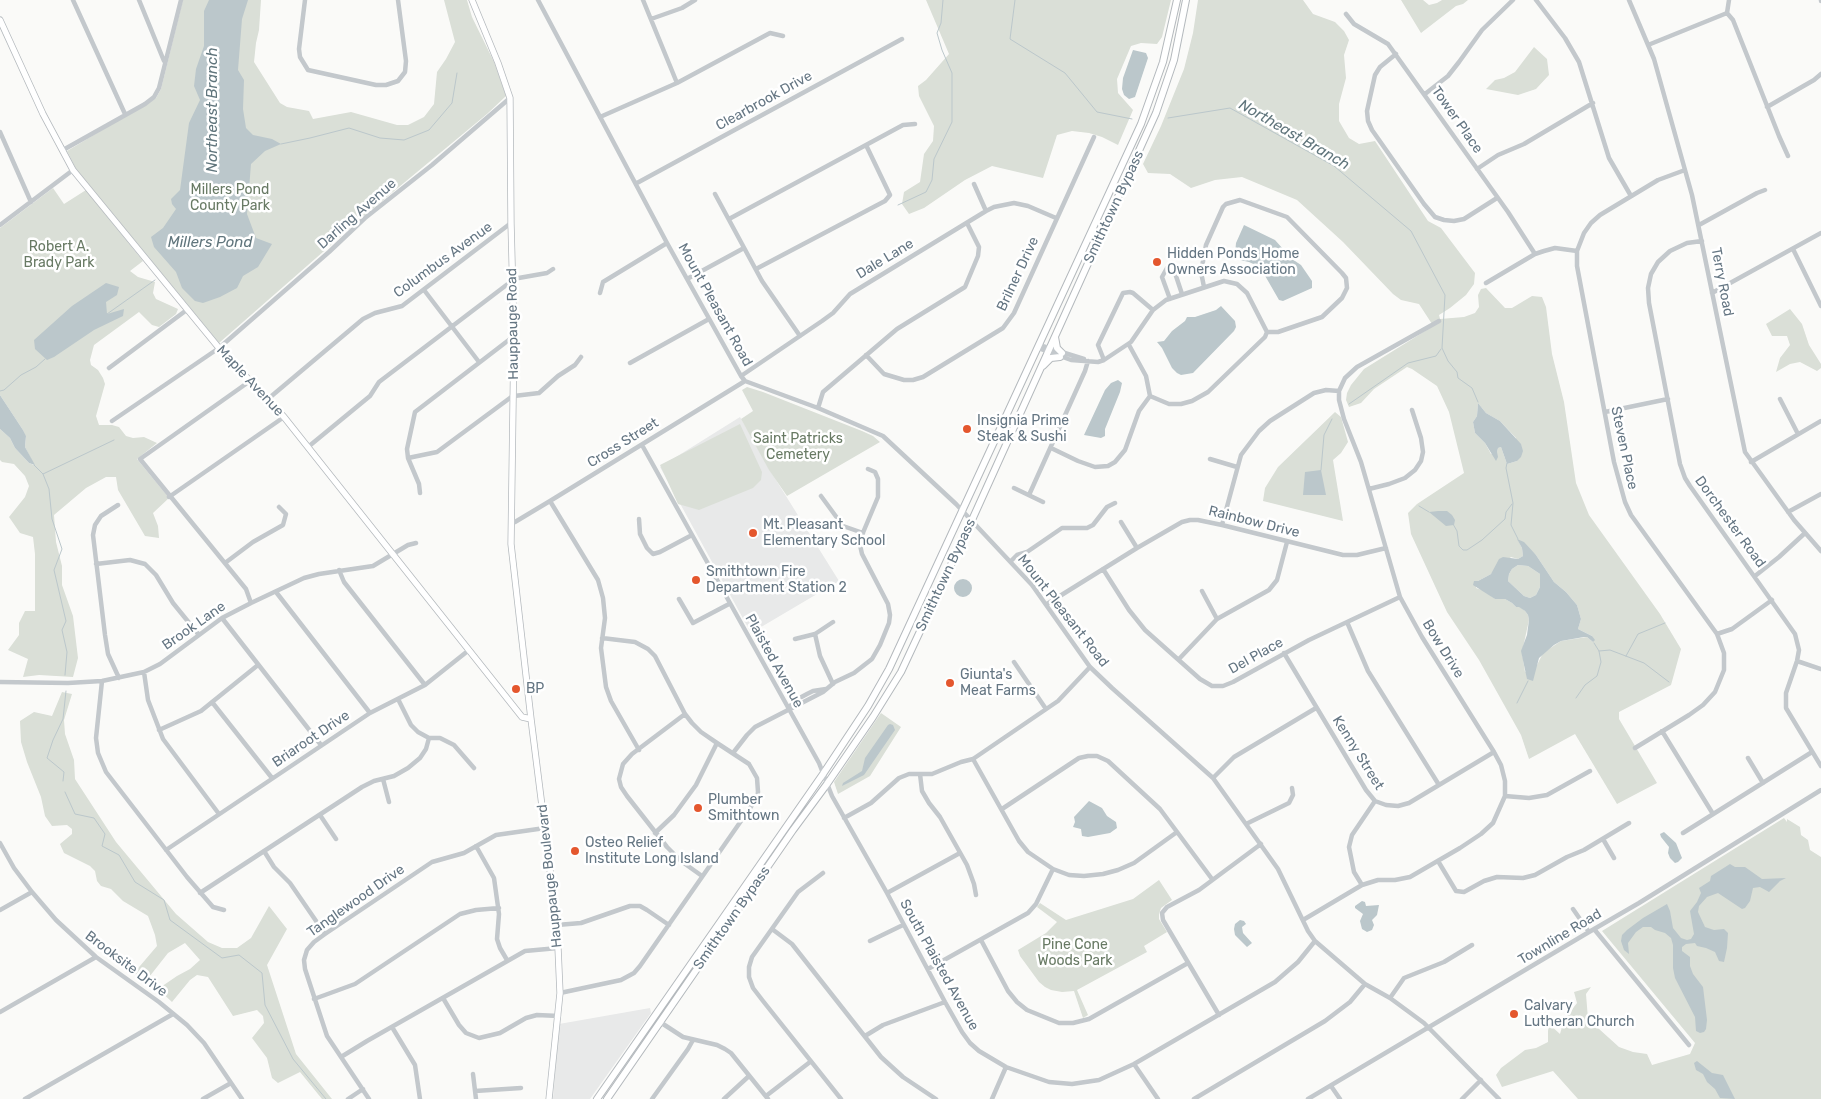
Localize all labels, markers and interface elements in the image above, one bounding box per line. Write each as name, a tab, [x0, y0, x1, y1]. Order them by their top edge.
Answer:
water label: Northeast Branch	[204, 47, 222, 173]
street label: Clearbrook Drive	[713, 68, 815, 134]
street label: Tower Place	[1428, 83, 1486, 157]
water label: Northeast Branch	[1235, 96, 1353, 174]
street label: Smithtown Bypass	[1081, 148, 1147, 266]
street label: Darling Avenue	[314, 175, 400, 253]
park label: Millers Pond County Park	[190, 182, 270, 214]
street label: Columbus Avenue	[390, 219, 496, 301]
water label: Millers Pond	[168, 234, 252, 252]
street label: Brilner Drive	[993, 234, 1043, 314]
street label: Dale Lane	[853, 235, 917, 283]
park label: Robert A. Brady Park	[24, 239, 94, 272]
street label: Mount Pleasant Road	[674, 241, 756, 369]
place label: Hidden Ponds Home Owners Association	[1167, 246, 1299, 278]
street label: Terry Road	[1707, 246, 1737, 318]
marker: Hidden Ponds Home Owners Association	[1151, 256, 1163, 268]
street label: Hauppauge Road	[504, 268, 522, 380]
street label: Maple Avenue	[213, 342, 287, 420]
street label: Steven Place	[1607, 405, 1641, 491]
place label: Insignia Prime Steak & Sushi	[977, 413, 1069, 446]
street label: Cross Street	[584, 414, 662, 472]
marker: Insignia Prime Steak & Sushi	[961, 423, 973, 435]
park label: Saint Patricks Cemetery	[753, 431, 843, 464]
street label: Dorchester Road	[1691, 473, 1769, 571]
street label: Rainbow Drive	[1207, 503, 1301, 541]
street label: Smithtown Bypass	[913, 516, 979, 634]
place label: Mt. Pleasant Elementary School	[763, 517, 886, 550]
marker: Mt. Pleasant Elementary School	[747, 527, 759, 539]
street label: Mount Pleasant Road	[1014, 551, 1112, 671]
place label: Smithtown Fire Department Station 2	[706, 564, 847, 596]
marker: Smithtown Fire Department Station 2	[690, 574, 702, 586]
street label: Brook Lane	[159, 598, 229, 654]
street label: Plaisted Avenue	[741, 611, 807, 711]
street label: Bow Drive	[1419, 617, 1467, 681]
street label: Del Place	[1226, 634, 1286, 678]
place label: Giunta's Meat Farms	[960, 667, 1036, 700]
marker: Giunta's Meat Farms	[944, 677, 956, 689]
place label: BP	[526, 681, 544, 697]
marker: BP	[510, 683, 522, 695]
street label: Briaroot Drive	[269, 707, 353, 771]
street label: Kenny Street	[1329, 713, 1387, 793]
place label: Plumber Smithtown	[708, 792, 779, 824]
marker: Plumber Smithtown	[692, 802, 704, 814]
street label: Hauppauge Boulevard	[534, 803, 566, 949]
place label: Osteo Relief Institute Long Island	[585, 835, 719, 868]
marker: Osteo Relief Institute Long Island	[569, 845, 581, 857]
street label: Tanglewood Drive	[304, 861, 408, 941]
street label: Smithtown Bypass	[690, 863, 774, 973]
street label: South Plaisted Avenue	[896, 896, 982, 1034]
street label: Townline Road	[1515, 906, 1605, 968]
street label: Brooksite Drive	[82, 928, 170, 1000]
park label: Pine Cone Woods Park	[1037, 937, 1113, 970]
place label: Calvary Lutheran Church	[1524, 998, 1634, 1030]
marker: Calvary Lutheran Church	[1508, 1008, 1520, 1020]

